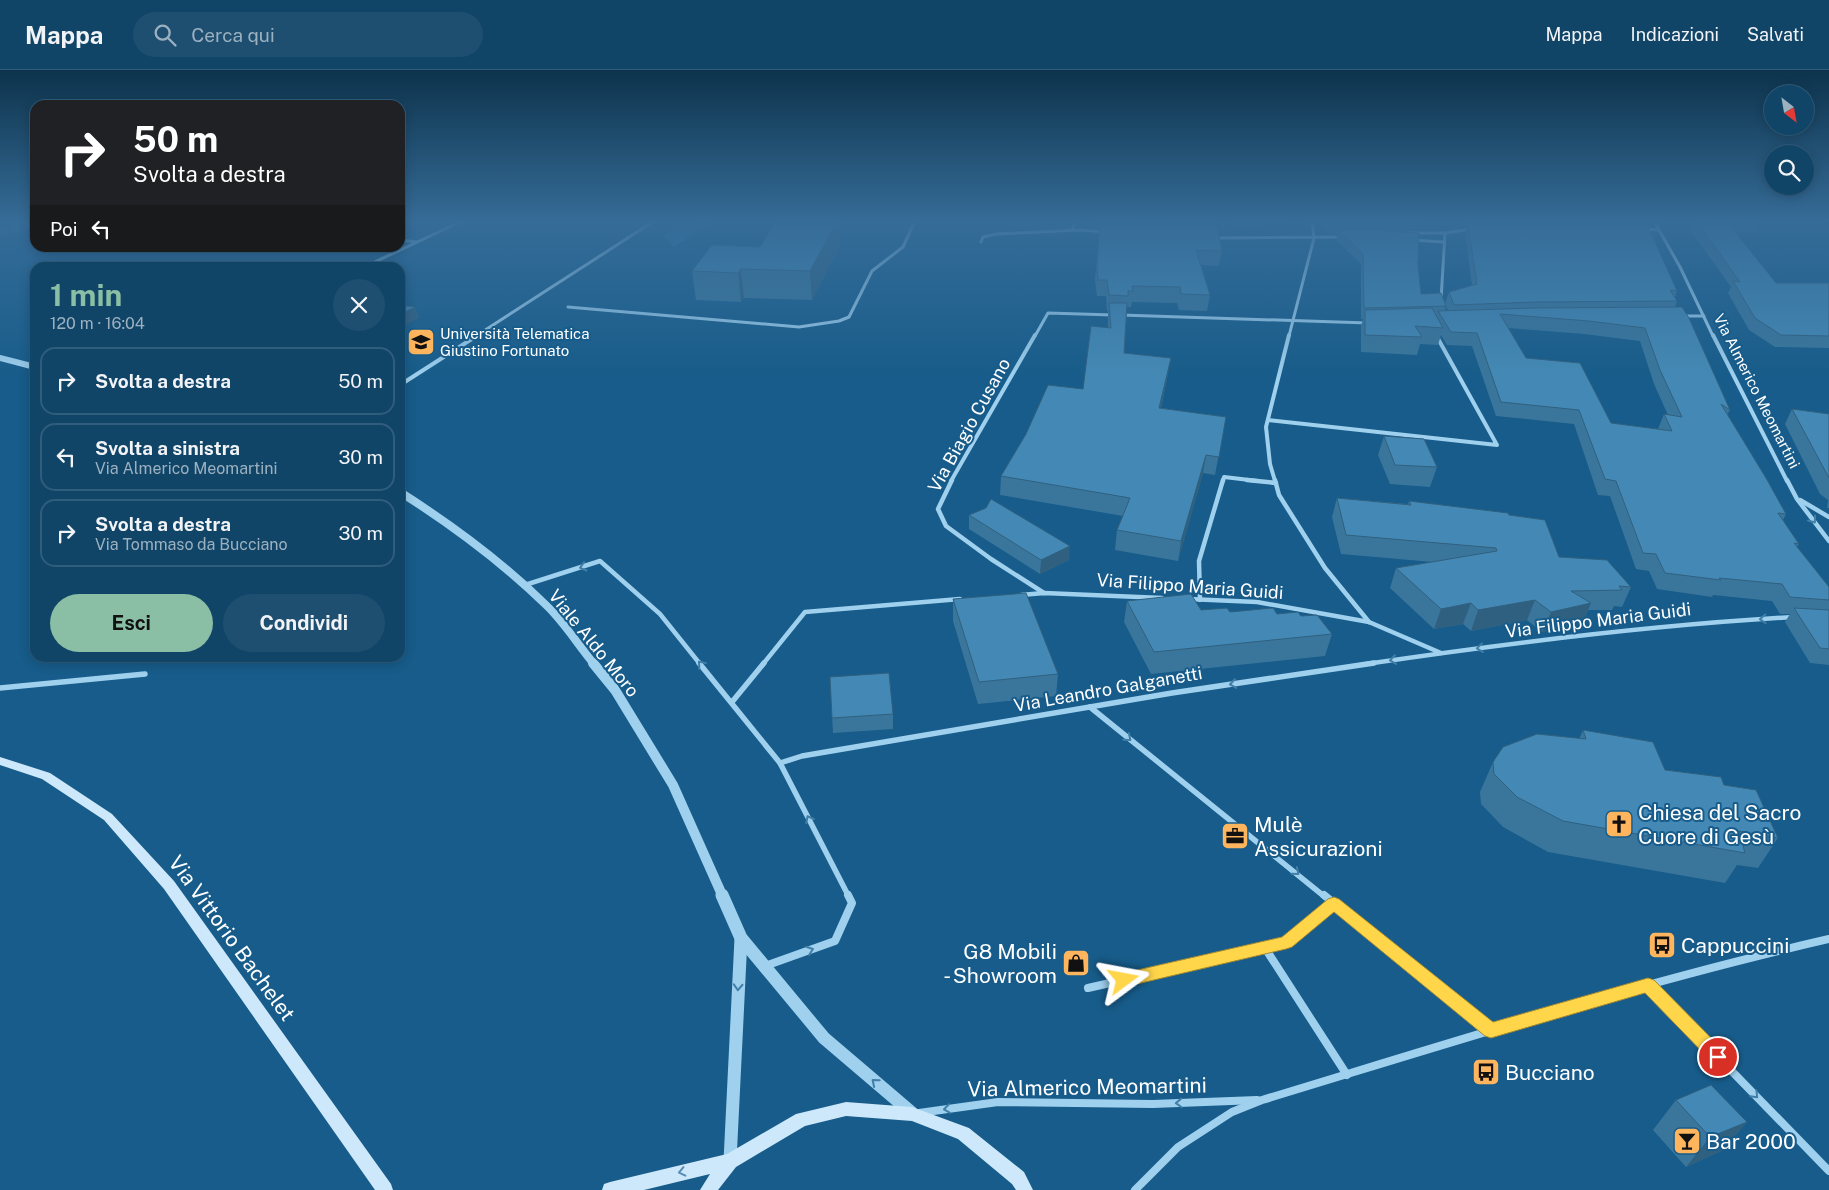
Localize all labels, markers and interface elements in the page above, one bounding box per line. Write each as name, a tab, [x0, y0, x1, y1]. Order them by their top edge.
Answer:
search box	[133, 12, 483, 57]
text: Mappa	[25, 21, 103, 49]
icon: search	[151, 21, 179, 49]
text: Cerca qui	[191, 24, 275, 46]
text: Mappa	[1545, 24, 1603, 45]
text: Indicazioni	[1631, 24, 1719, 45]
text: Salvati	[1747, 24, 1804, 45]
north arrow	[1764, 85, 1814, 135]
map controls	[1764, 85, 1814, 195]
text: 50 m	[133, 119, 218, 160]
icon: right	[50, 120, 115, 185]
button: search	[1764, 145, 1814, 195]
text: Svolta a destra	[133, 161, 286, 187]
icon: left	[87, 215, 115, 243]
text: Poi	[50, 218, 77, 240]
text: 1 min	[50, 277, 122, 313]
button: close	[333, 279, 385, 331]
street label: Via Almerico Meomartini	[1711, 311, 1803, 471]
text: 120 m · 16:04	[50, 314, 145, 333]
place label: Università Telematica Giustino Fortunato	[440, 325, 589, 359]
school or university icon: Università Telematica Giustino Fortunato	[406, 327, 436, 357]
street label: Via Biagio Cusano	[923, 354, 1015, 496]
icon: right	[52, 367, 80, 395]
text: Svolta a destra	[95, 370, 231, 392]
text: 50 m	[338, 370, 383, 392]
text: Svolta a sinistra	[95, 437, 240, 459]
icon: left	[52, 443, 80, 471]
text: 30 m	[338, 446, 383, 468]
text: Via Almerico Meomartini	[95, 459, 278, 478]
text: Svolta a destra	[95, 513, 231, 535]
one-way arrow	[1807, 514, 1816, 524]
icon: right	[52, 519, 80, 547]
text: 30 m	[338, 522, 383, 544]
text: Via Tommaso da Bucciano	[95, 535, 288, 554]
one-way arrow	[579, 561, 588, 571]
street label: Via Filippo Maria Guidi	[1096, 569, 1284, 603]
street label: Viale Aldo Moro	[544, 585, 644, 701]
button: Esci	[50, 594, 213, 652]
button: Condividi	[223, 594, 385, 652]
street label: Via Filippo Maria Guidi	[1504, 598, 1692, 642]
one-way arrow	[1759, 613, 1767, 624]
one-way arrow	[1475, 642, 1483, 653]
one-way arrow	[1389, 654, 1397, 665]
one-way arrow	[699, 661, 707, 670]
street label: Via Leandro Galganetti	[1012, 662, 1204, 716]
one-way arrow	[1228, 678, 1237, 688]
one-way arrow	[1122, 732, 1131, 740]
place label: Chiesa del Sacro Cuore di Gesù	[1638, 800, 1801, 849]
church icon: Chiesa del Sacro Cuore di Gesù	[1604, 809, 1634, 839]
place label: Mulè Assicurazioni	[1254, 812, 1383, 861]
one-way arrow	[805, 815, 815, 824]
office icon: Mulè Assicurazioni	[1220, 821, 1250, 851]
street label: Via Vittorio Bachelet	[164, 850, 300, 1026]
one-way arrow	[1290, 867, 1299, 876]
bus stop icon: Cappuccini	[1647, 930, 1677, 960]
place label: Cappuccini	[1681, 933, 1789, 958]
place label: G8 Mobili - Showroom	[943, 939, 1057, 988]
one-way arrow	[805, 946, 814, 956]
shop icon: G8 Mobili - Showroom	[1061, 948, 1091, 978]
position arrow	[1097, 953, 1149, 1005]
one-way arrow	[733, 983, 744, 991]
pin	[1697, 1036, 1739, 1078]
icon: arrive	[1704, 1043, 1732, 1071]
bus stop icon: Bucciano	[1471, 1057, 1501, 1087]
place label: Bucciano	[1505, 1060, 1595, 1085]
street label: Via Almerico Meomartini	[967, 1072, 1207, 1102]
one-way arrow	[872, 1079, 881, 1088]
one-way arrow	[1750, 1090, 1759, 1099]
one-way arrow	[1174, 1098, 1182, 1109]
one-way arrow	[942, 1103, 950, 1114]
bar icon: Bar 2000	[1672, 1126, 1702, 1156]
place label: Bar 2000	[1706, 1129, 1796, 1154]
one-way arrow	[678, 1166, 687, 1177]

